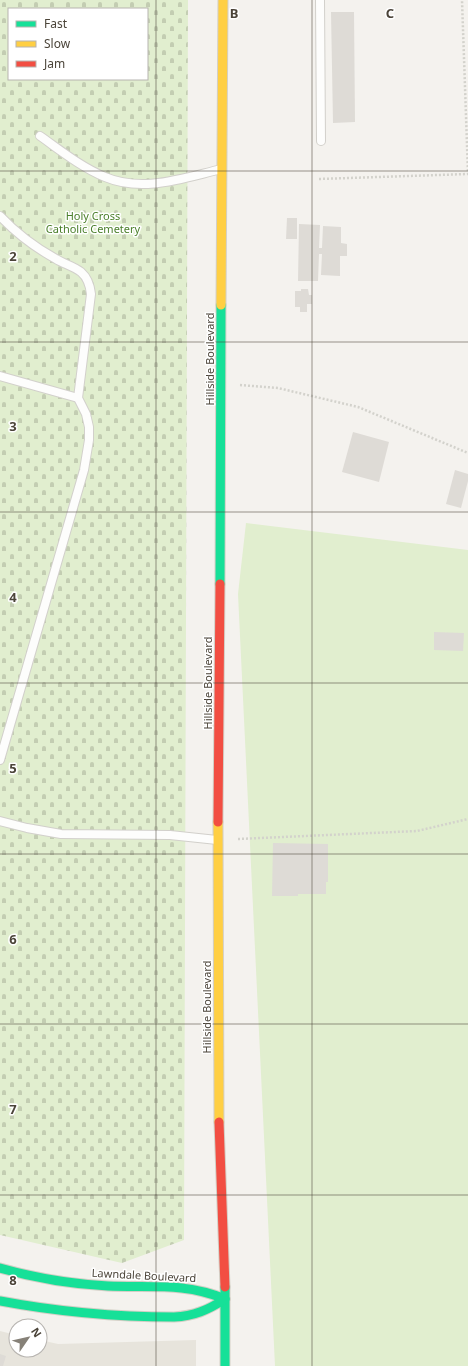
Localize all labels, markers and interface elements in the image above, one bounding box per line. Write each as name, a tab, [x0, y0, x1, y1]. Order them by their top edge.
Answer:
text: B	[230, 4, 238, 22]
text: C	[386, 4, 394, 22]
legend	[8, 8, 148, 80]
text: Fast	[44, 15, 68, 32]
text: Slow	[44, 35, 71, 52]
text: Jam	[43, 55, 65, 72]
park label: Holy Cross Catholic Cemetery	[46, 208, 141, 236]
text: 2	[9, 247, 17, 265]
street label: Hillside Boulevard	[202, 313, 217, 405]
text: 3	[9, 417, 17, 435]
text: 4	[9, 588, 17, 606]
street label: Hillside Boulevard	[200, 637, 215, 729]
text: 5	[9, 759, 17, 777]
text: 6	[9, 930, 17, 948]
street label: Hillside Boulevard	[199, 961, 214, 1053]
text: 7	[9, 1100, 17, 1118]
street label: Lawndale Boulevard	[91, 1265, 197, 1285]
text: 8	[9, 1271, 17, 1289]
north arrow	[8, 1318, 48, 1358]
text: N	[28, 1324, 45, 1340]

